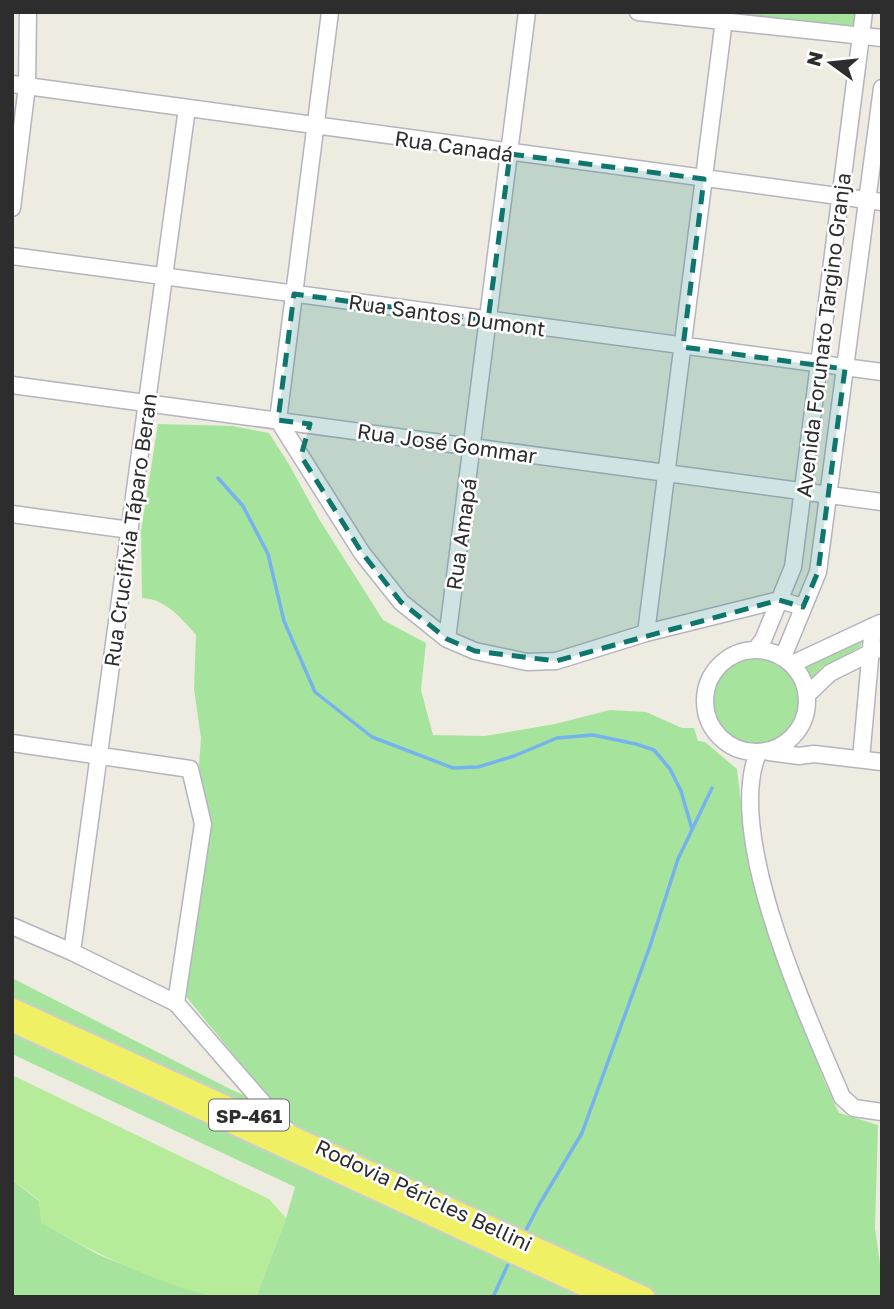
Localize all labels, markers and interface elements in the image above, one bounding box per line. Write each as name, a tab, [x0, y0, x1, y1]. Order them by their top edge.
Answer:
north arrow	[796, 28, 866, 98]
text: N	[801, 49, 827, 68]
street label: Rua Canadá	[393, 125, 515, 167]
street label: Avenida Forunato Targino Granja	[790, 171, 856, 499]
street label: Rua Santos Dumont	[347, 288, 547, 342]
street label: Rua Crucifixia Táparo Beran	[98, 391, 162, 669]
street label: Rua José Gommar	[356, 418, 538, 468]
street label: Rua Amapá	[440, 476, 482, 592]
road number: SP-461	[209, 1100, 289, 1130]
street label: Rodovia Péricles Bellini	[311, 1133, 537, 1257]

